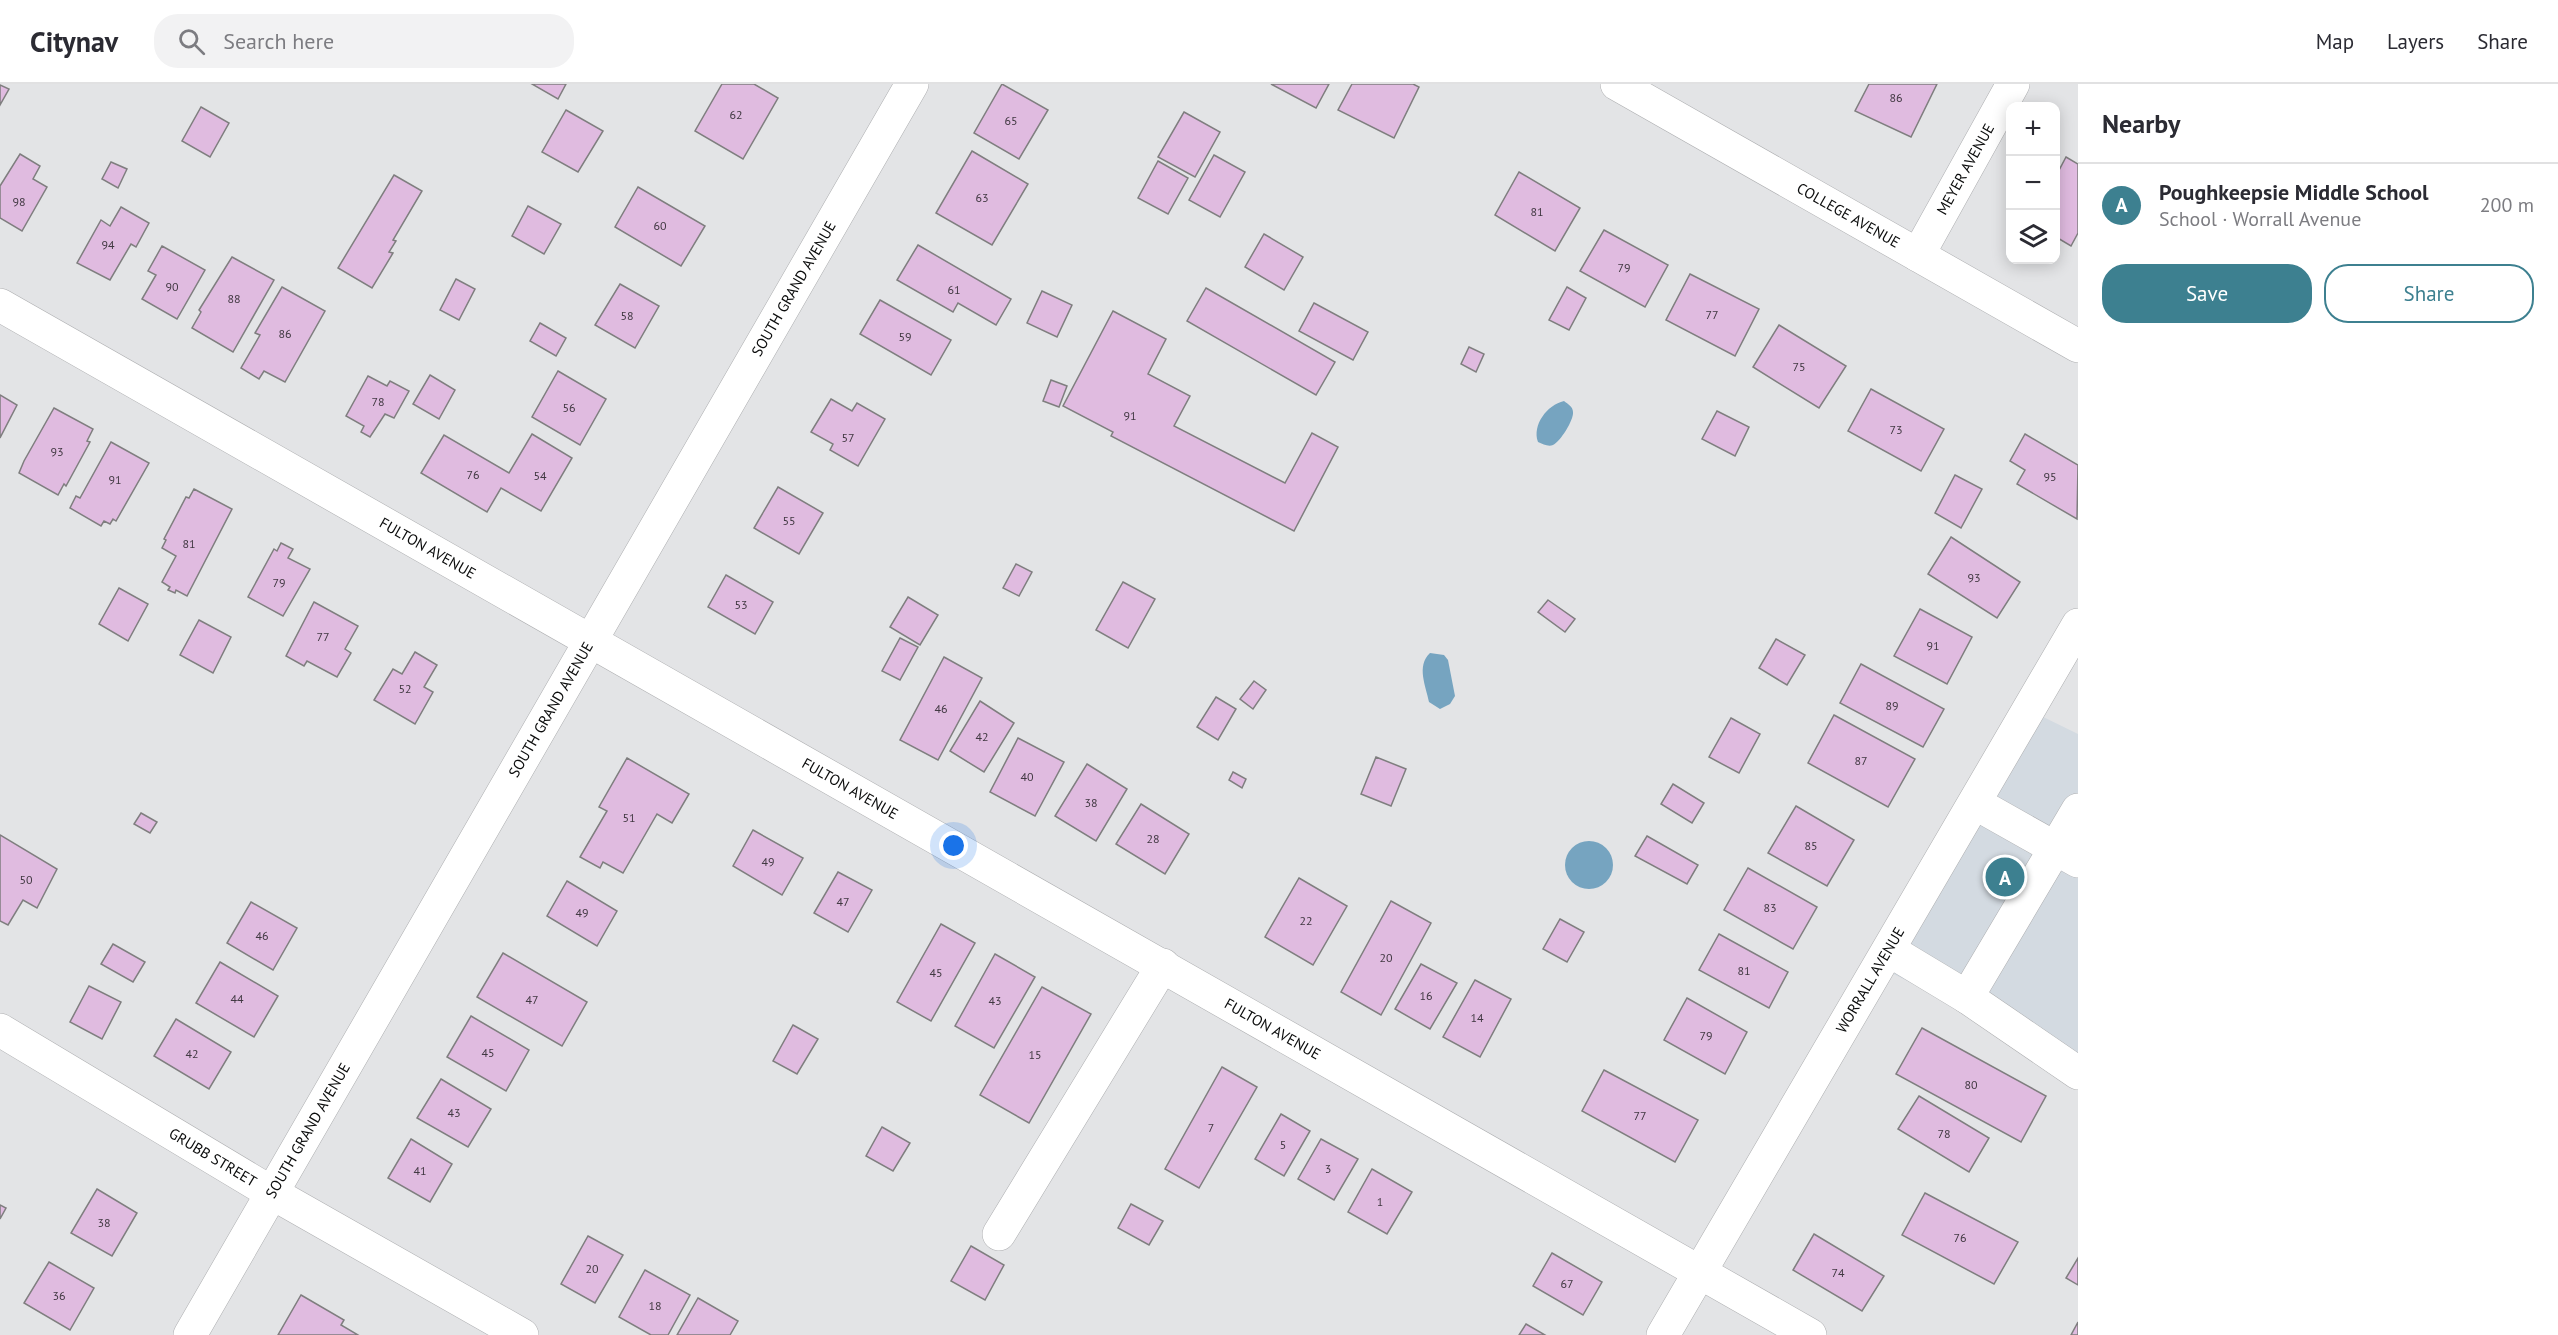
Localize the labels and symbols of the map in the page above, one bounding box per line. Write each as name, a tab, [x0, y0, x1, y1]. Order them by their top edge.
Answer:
house number: 86	[1889, 90, 1903, 105]
house number: 62	[729, 107, 743, 122]
house number: 65	[1004, 113, 1018, 128]
street label: MEYER AVENUE	[1932, 120, 1998, 218]
street label: COLLEGE AVENUE	[1794, 178, 1903, 252]
house number: 63	[975, 190, 989, 205]
house number: 98	[12, 194, 26, 209]
house number: 81	[1530, 204, 1544, 219]
street label: SOUTH GRAND AVENUE	[747, 217, 840, 360]
house number: 60	[653, 218, 667, 233]
house number: 94	[101, 237, 115, 252]
house number: 79	[1617, 260, 1631, 275]
house number: 90	[165, 279, 179, 294]
house number: 61	[947, 282, 961, 297]
house number: 88	[227, 291, 241, 306]
house number: 77	[1705, 307, 1719, 322]
house number: 58	[620, 308, 634, 323]
house number: 86	[278, 326, 292, 341]
house number: 59	[898, 329, 912, 344]
house number: 75	[1792, 359, 1806, 374]
house number: 78	[371, 394, 385, 409]
house number: 56	[562, 400, 576, 415]
house number: 91	[1123, 408, 1137, 423]
house number: 73	[1889, 422, 1903, 437]
house number: 57	[841, 430, 855, 445]
house number: 93	[50, 444, 64, 459]
house number: 76	[466, 467, 480, 482]
house number: 54	[533, 468, 547, 483]
house number: 95	[2043, 469, 2057, 484]
house number: 91	[108, 472, 122, 487]
street label: FULTON AVENUE	[376, 513, 479, 583]
house number: 55	[782, 513, 796, 528]
house number: 81	[182, 536, 196, 551]
house number: 93	[1967, 570, 1981, 585]
house number: 79	[272, 575, 286, 590]
house number: 53	[734, 597, 748, 612]
house number: 77	[316, 629, 330, 644]
street label: SOUTH GRAND AVENUE	[504, 638, 597, 780]
house number: 91	[1926, 638, 1940, 653]
house number: 52	[398, 681, 412, 696]
house number: 89	[1885, 698, 1899, 713]
house number: 46	[934, 701, 948, 716]
house number: 42	[975, 729, 989, 744]
street label: FULTON AVENUE	[799, 753, 902, 823]
house number: 87	[1854, 753, 1868, 768]
house number: 40	[1020, 769, 1034, 784]
house number: 38	[1084, 795, 1098, 810]
house number: 51	[622, 810, 636, 825]
your location	[939, 831, 968, 860]
house number: 28	[1146, 831, 1160, 846]
house number: 85	[1804, 838, 1818, 853]
house number: 49	[761, 854, 775, 869]
pin: A	[1986, 854, 2024, 900]
house number: 50	[19, 872, 33, 887]
house number: 47	[836, 894, 850, 909]
house number: 83	[1763, 900, 1777, 915]
house number: 49	[575, 905, 589, 920]
house number: 22	[1299, 913, 1313, 928]
street label: WORRALL AVENUE	[1832, 923, 1908, 1036]
house number: 46	[255, 928, 269, 943]
house number: 20	[1379, 950, 1393, 965]
house number: 81	[1737, 963, 1751, 978]
house number: 45	[929, 965, 943, 980]
house number: 16	[1419, 988, 1433, 1003]
house number: 44	[230, 991, 244, 1006]
house number: 47	[525, 992, 539, 1007]
house number: 43	[988, 993, 1002, 1008]
street label: FULTON AVENUE	[1221, 994, 1324, 1064]
house number: 14	[1470, 1010, 1484, 1025]
house number: 79	[1699, 1028, 1713, 1043]
house number: 45	[481, 1045, 495, 1060]
house number: 42	[185, 1046, 199, 1061]
house number: 15	[1028, 1047, 1042, 1062]
street label: SOUTH GRAND AVENUE	[261, 1059, 354, 1201]
house number: 80	[1964, 1077, 1978, 1092]
house number: 43	[447, 1105, 461, 1120]
house number: 77	[1633, 1108, 1647, 1123]
house number: 7	[1208, 1120, 1214, 1135]
street label: GRUBB STREET	[166, 1123, 261, 1191]
house number: 78	[1937, 1126, 1951, 1141]
house number: 5	[1280, 1137, 1286, 1152]
house number: 3	[1325, 1161, 1331, 1176]
house number: 41	[413, 1163, 427, 1178]
house number: 1	[1377, 1194, 1383, 1209]
house number: 38	[97, 1215, 111, 1230]
house number: 76	[1953, 1230, 1967, 1245]
house number: 20	[585, 1261, 599, 1276]
house number: 74	[1831, 1265, 1845, 1280]
house number: 67	[1560, 1276, 1574, 1291]
house number: 36	[52, 1288, 66, 1303]
house number: 18	[648, 1298, 662, 1313]

